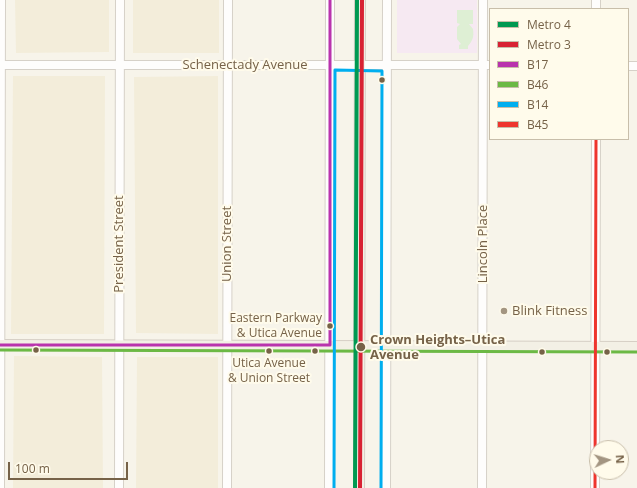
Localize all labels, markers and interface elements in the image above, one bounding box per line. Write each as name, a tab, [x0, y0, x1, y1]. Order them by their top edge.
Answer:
legend	[489, 8, 629, 140]
text: Metro 4	[527, 16, 571, 33]
text: Metro 3	[527, 36, 571, 53]
text: B17	[527, 56, 548, 73]
street label: Schenectady Avenue	[182, 57, 308, 73]
unlabelled marker	[377, 75, 387, 85]
text: B46	[527, 76, 548, 93]
text: B14	[527, 96, 548, 113]
text: B45	[527, 116, 548, 133]
street label: President Street	[111, 195, 127, 293]
street label: Lincoln Place	[475, 205, 491, 283]
street label: Union Street	[219, 206, 235, 282]
place label: Blink Fitness	[512, 303, 587, 319]
marker: Blink Fitness	[499, 306, 509, 316]
place label: Eastern Parkway & Utica Avenue	[229, 312, 322, 340]
marker: Eastern Parkway & Utica Avenue	[325, 321, 335, 331]
place label: Crown Heights–Utica Avenue	[370, 332, 505, 363]
marker: Crown Heights–Utica Avenue	[355, 341, 367, 353]
unlabelled marker	[31, 345, 41, 355]
marker: Utica Avenue & Union Street	[264, 346, 274, 356]
unlabelled marker	[310, 346, 320, 356]
unlabelled marker	[537, 347, 547, 357]
unlabelled marker	[602, 347, 612, 357]
place label: Utica Avenue & Union Street	[228, 357, 310, 385]
north arrow	[589, 440, 629, 480]
scale bar	[10, 454, 130, 480]
text: N	[613, 454, 628, 464]
text: 100 m	[15, 460, 50, 477]

